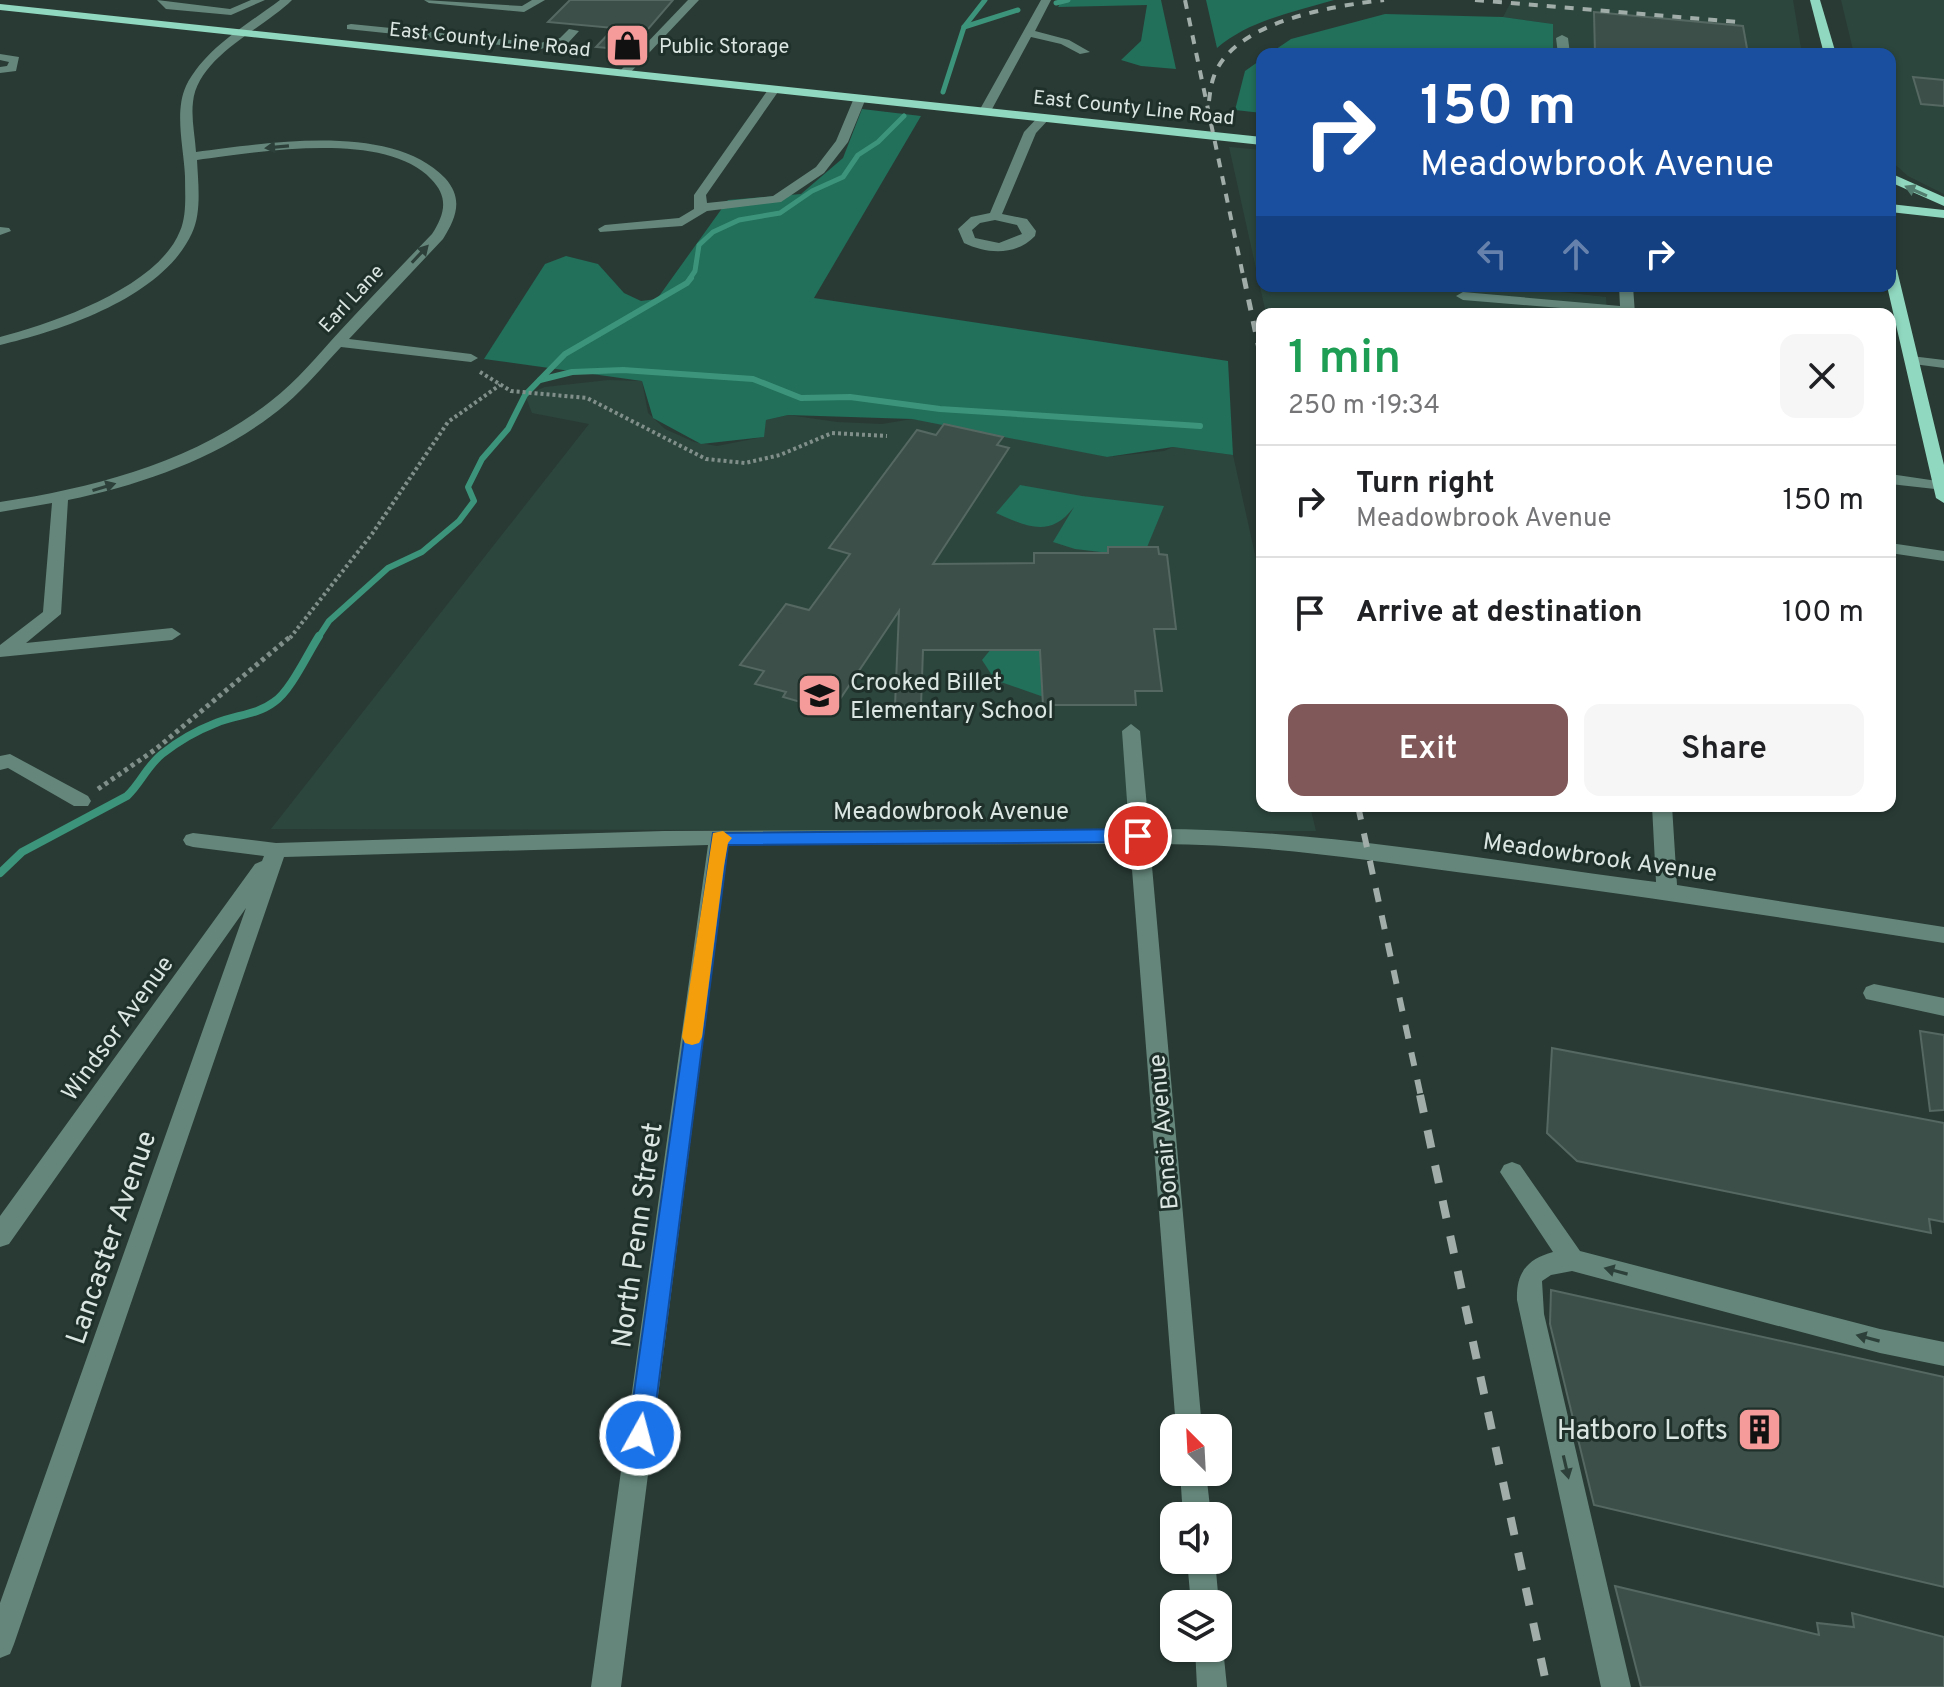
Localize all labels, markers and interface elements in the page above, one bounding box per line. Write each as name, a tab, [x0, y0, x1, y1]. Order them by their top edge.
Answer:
street label: East County Line Road	[388, 17, 592, 64]
shop icon: Public Storage	[604, 22, 652, 70]
place label: Public Storage	[659, 35, 789, 61]
text: 150 m	[1420, 74, 1576, 144]
icon: right	[1288, 80, 1392, 184]
street label: East County Line Road	[1032, 85, 1236, 132]
one-way arrow	[264, 141, 289, 154]
text: Meadowbrook Avenue	[1420, 143, 1774, 189]
one-way arrow	[1905, 184, 1928, 197]
icon: left	[1470, 232, 1514, 276]
icon: ahead	[1554, 232, 1598, 276]
icon: right	[1638, 232, 1682, 276]
one-way arrow	[411, 245, 429, 264]
street label: Earl Lane	[314, 260, 391, 339]
text: 1 min	[1288, 330, 1401, 390]
button: close	[1780, 334, 1864, 418]
text: 250 m · 19:34	[1288, 390, 1440, 423]
text: Turn right	[1356, 466, 1494, 503]
icon: right	[1288, 479, 1332, 523]
one-way arrow	[92, 480, 116, 493]
text: 150 m	[1783, 483, 1864, 520]
text: Meadowbrook Avenue	[1356, 503, 1612, 536]
icon: arrive	[1288, 591, 1332, 635]
text: Arrive at destination	[1356, 595, 1642, 632]
text: 100 m	[1782, 595, 1864, 632]
place label: Crooked Billet Elementary School	[850, 669, 1054, 727]
school or university icon: Crooked Billet Elementary School	[795, 672, 843, 720]
button: Exit	[1288, 704, 1568, 796]
button: Share	[1584, 704, 1864, 796]
street label: Meadowbrook Avenue	[833, 798, 1069, 828]
pin	[1104, 802, 1172, 870]
icon: arrive	[1116, 814, 1160, 858]
street label: Meadowbrook Avenue	[1481, 828, 1719, 890]
street label: Windsor Avenue	[56, 951, 181, 1108]
street label: Bonair Avenue	[1143, 1053, 1187, 1211]
street label: North Penn Street	[605, 1120, 673, 1351]
street label: Lancaster Avenue	[59, 1126, 166, 1350]
one-way arrow	[1604, 1265, 1629, 1277]
one-way arrow	[1855, 1331, 1880, 1343]
position arrow	[598, 1393, 682, 1477]
building icon: Hatboro Lofts	[1735, 1405, 1783, 1453]
north arrow	[1160, 1414, 1232, 1486]
map controls	[1160, 1414, 1232, 1662]
place label: Hatboro Lofts	[1557, 1414, 1728, 1450]
one-way arrow	[1560, 1454, 1573, 1479]
button: sound	[1160, 1502, 1232, 1574]
button: layers	[1160, 1590, 1232, 1662]

